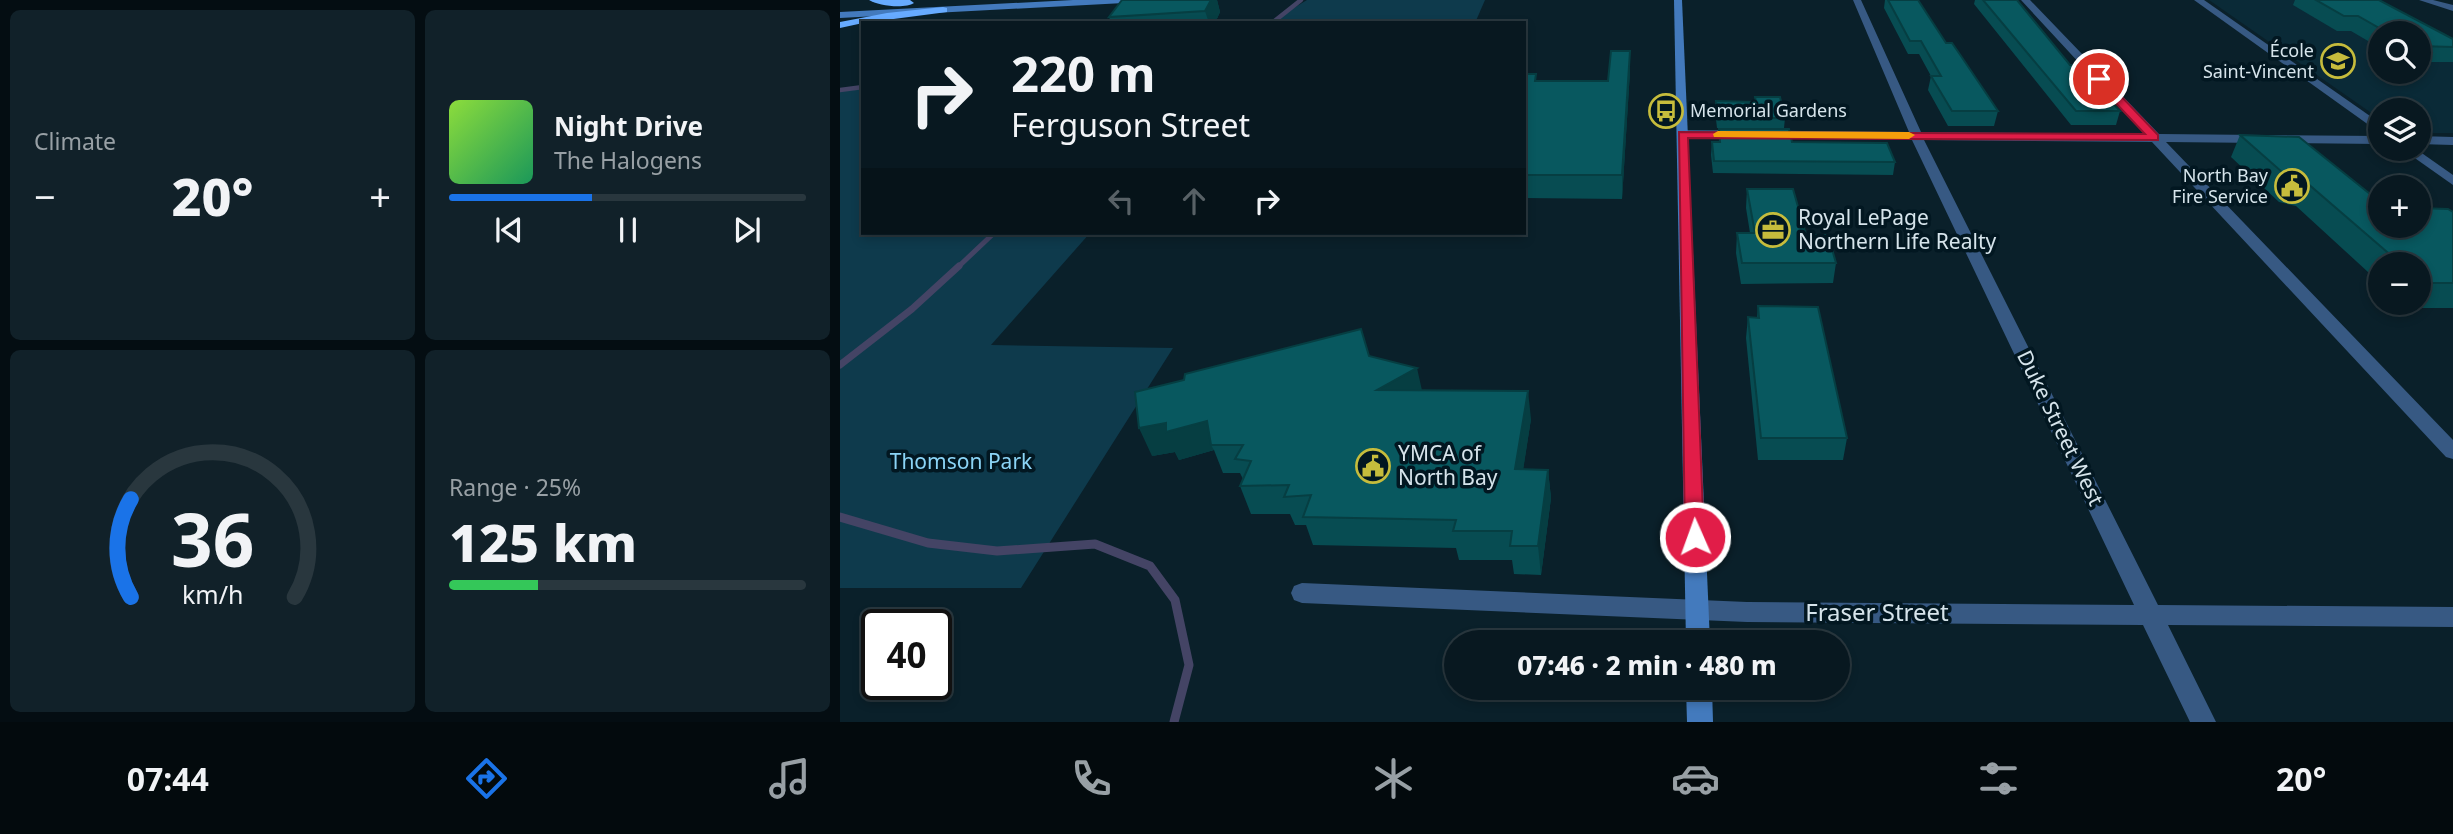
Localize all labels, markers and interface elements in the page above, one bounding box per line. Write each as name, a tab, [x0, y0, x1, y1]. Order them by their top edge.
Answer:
map controls	[2368, 21, 2431, 315]
button: search	[2368, 21, 2431, 84]
place label: École Saint-Vincent	[2203, 38, 2314, 83]
text: 220 m	[1011, 40, 1156, 106]
school or university icon: École Saint-Vincent	[2319, 42, 2357, 80]
icon: right	[896, 49, 987, 140]
pin	[2069, 49, 2129, 109]
icon: arrive	[2080, 60, 2118, 98]
bus stop icon: Memorial Gardens	[1647, 92, 1685, 130]
place label: Memorial Gardens	[1690, 98, 1847, 122]
button: layers	[2368, 98, 2431, 161]
text: Ferguson Street	[1011, 103, 1250, 146]
text: Night Drive	[554, 108, 703, 144]
text: Climate	[34, 125, 116, 157]
text: The Halogens	[554, 144, 702, 176]
text: 20°	[171, 160, 254, 231]
place label: North Bay Fire Service	[2172, 163, 2269, 208]
public building icon: North Bay Fire Service	[2273, 167, 2311, 205]
text: −	[34, 170, 56, 222]
text: +	[369, 170, 391, 222]
button: +	[2368, 175, 2431, 238]
icon: left	[1102, 182, 1140, 220]
icon: ahead	[1175, 182, 1213, 220]
icon: right	[1248, 182, 1286, 220]
place label: Royal LePage Northern Life Realty	[1798, 203, 1996, 255]
icon: previous	[490, 211, 528, 249]
icon: pause	[609, 211, 647, 249]
icon: next	[728, 211, 766, 249]
office icon: Royal LePage Northern Life Realty	[1754, 211, 1792, 249]
button: −	[2368, 252, 2431, 315]
street label: Duke Street West	[2011, 345, 2111, 510]
place label: YMCA of North Bay	[1398, 439, 1498, 491]
park label: Thomson Park	[890, 447, 1033, 475]
public building icon: YMCA of North Bay	[1354, 447, 1392, 485]
text: Range · 25%	[449, 471, 581, 503]
text: 36	[171, 489, 254, 588]
position arrow	[1658, 500, 1732, 574]
text: 125 km	[449, 506, 637, 577]
text: km/h	[182, 577, 243, 611]
street label: Fraser Street	[1805, 595, 1949, 628]
speed limit sign: 40	[861, 609, 952, 700]
text: 07:46 · 2 min · 480 m	[1517, 647, 1777, 683]
icon: directions	[462, 754, 511, 803]
icon: music	[765, 754, 814, 803]
icon: phone	[1067, 754, 1116, 803]
icon: climate	[1369, 754, 1418, 803]
icon: car	[1671, 754, 1720, 803]
icon: filters	[1974, 754, 2023, 803]
text: 07:44	[127, 757, 209, 800]
text: 20°	[2276, 757, 2326, 800]

